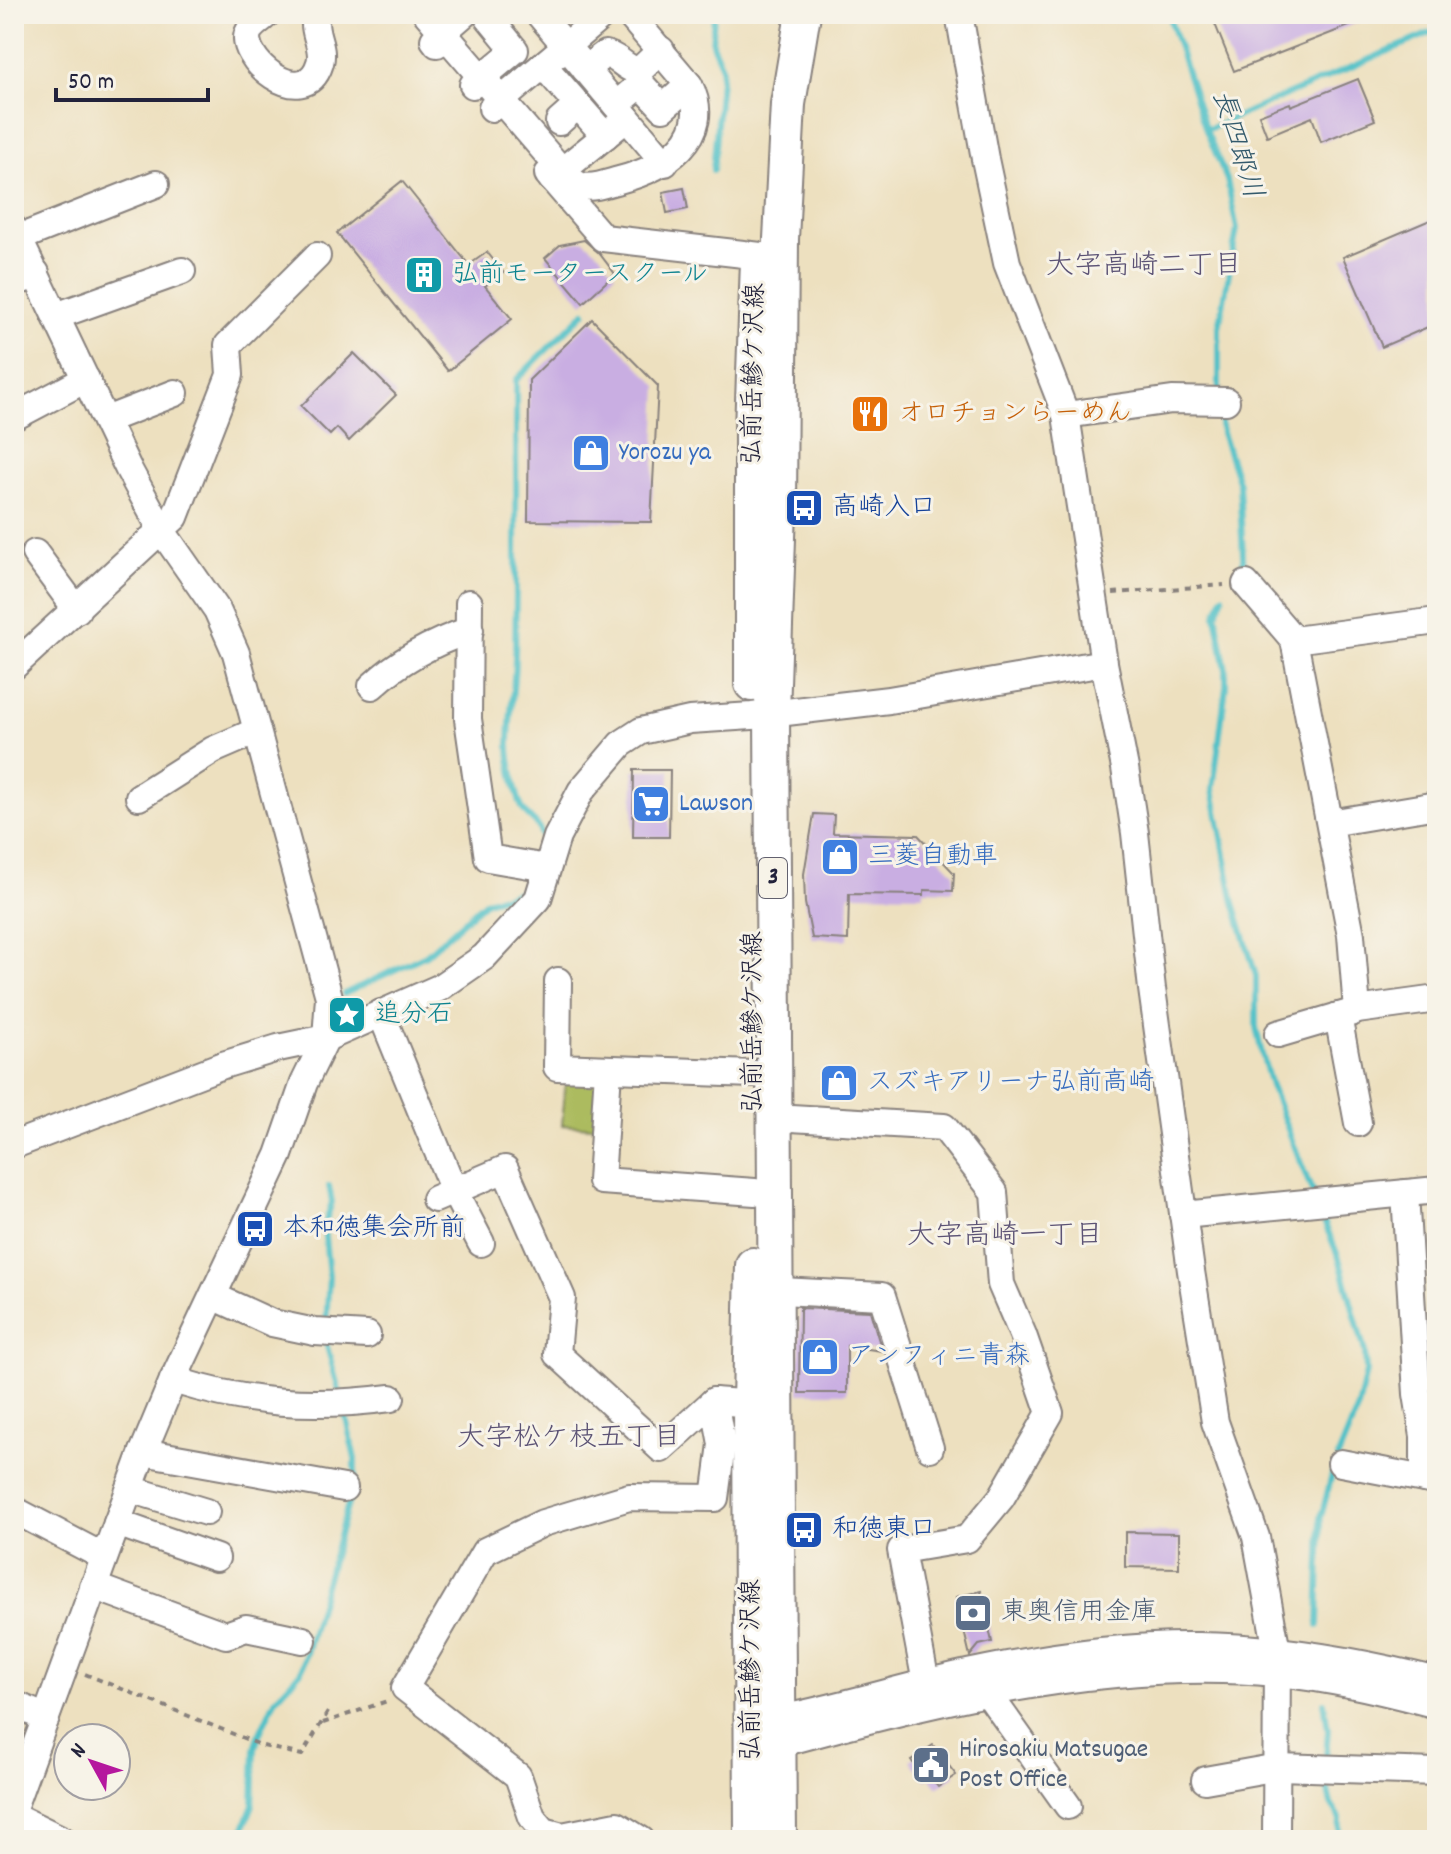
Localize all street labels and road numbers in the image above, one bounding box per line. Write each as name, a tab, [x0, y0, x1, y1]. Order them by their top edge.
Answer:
street label: 弘前岳鰺ケ沢線	[735, 283, 775, 465]
road number: 3	[759, 858, 787, 898]
street label: 弘前岳鰺ケ沢線	[736, 931, 773, 1113]
street label: 弘前岳鰺ケ沢線	[734, 1579, 771, 1761]

